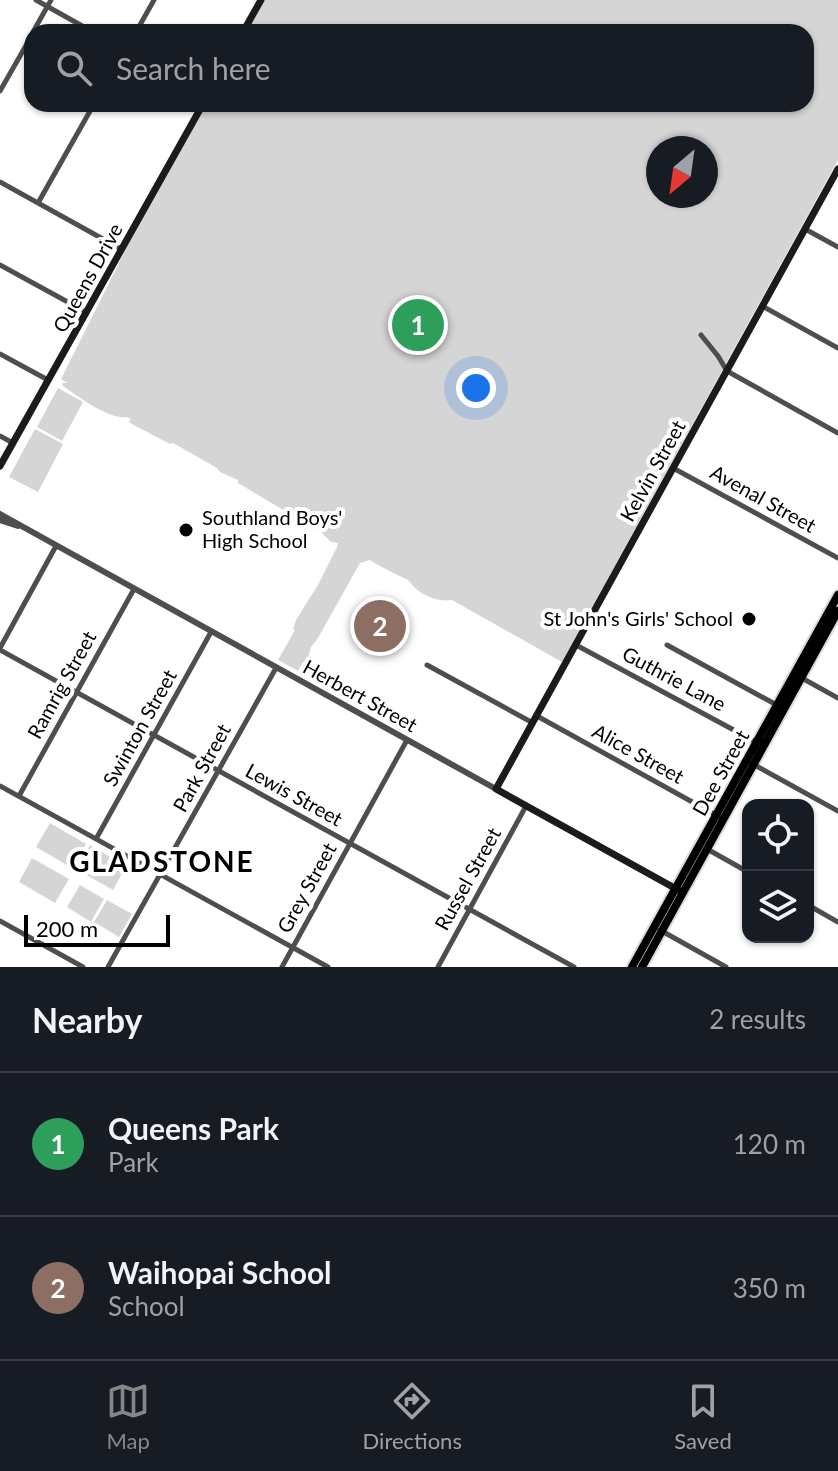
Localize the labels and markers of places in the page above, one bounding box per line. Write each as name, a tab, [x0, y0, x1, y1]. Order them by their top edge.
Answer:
pin: 1	[392, 295, 444, 355]
place label: Southland Boys' High School	[202, 505, 342, 552]
marker: Southland Boys' High School	[177, 521, 195, 539]
pin: 2	[354, 596, 406, 656]
place label: St John's Girls' School	[544, 606, 733, 630]
marker: St John's Girls' School	[740, 610, 758, 628]

